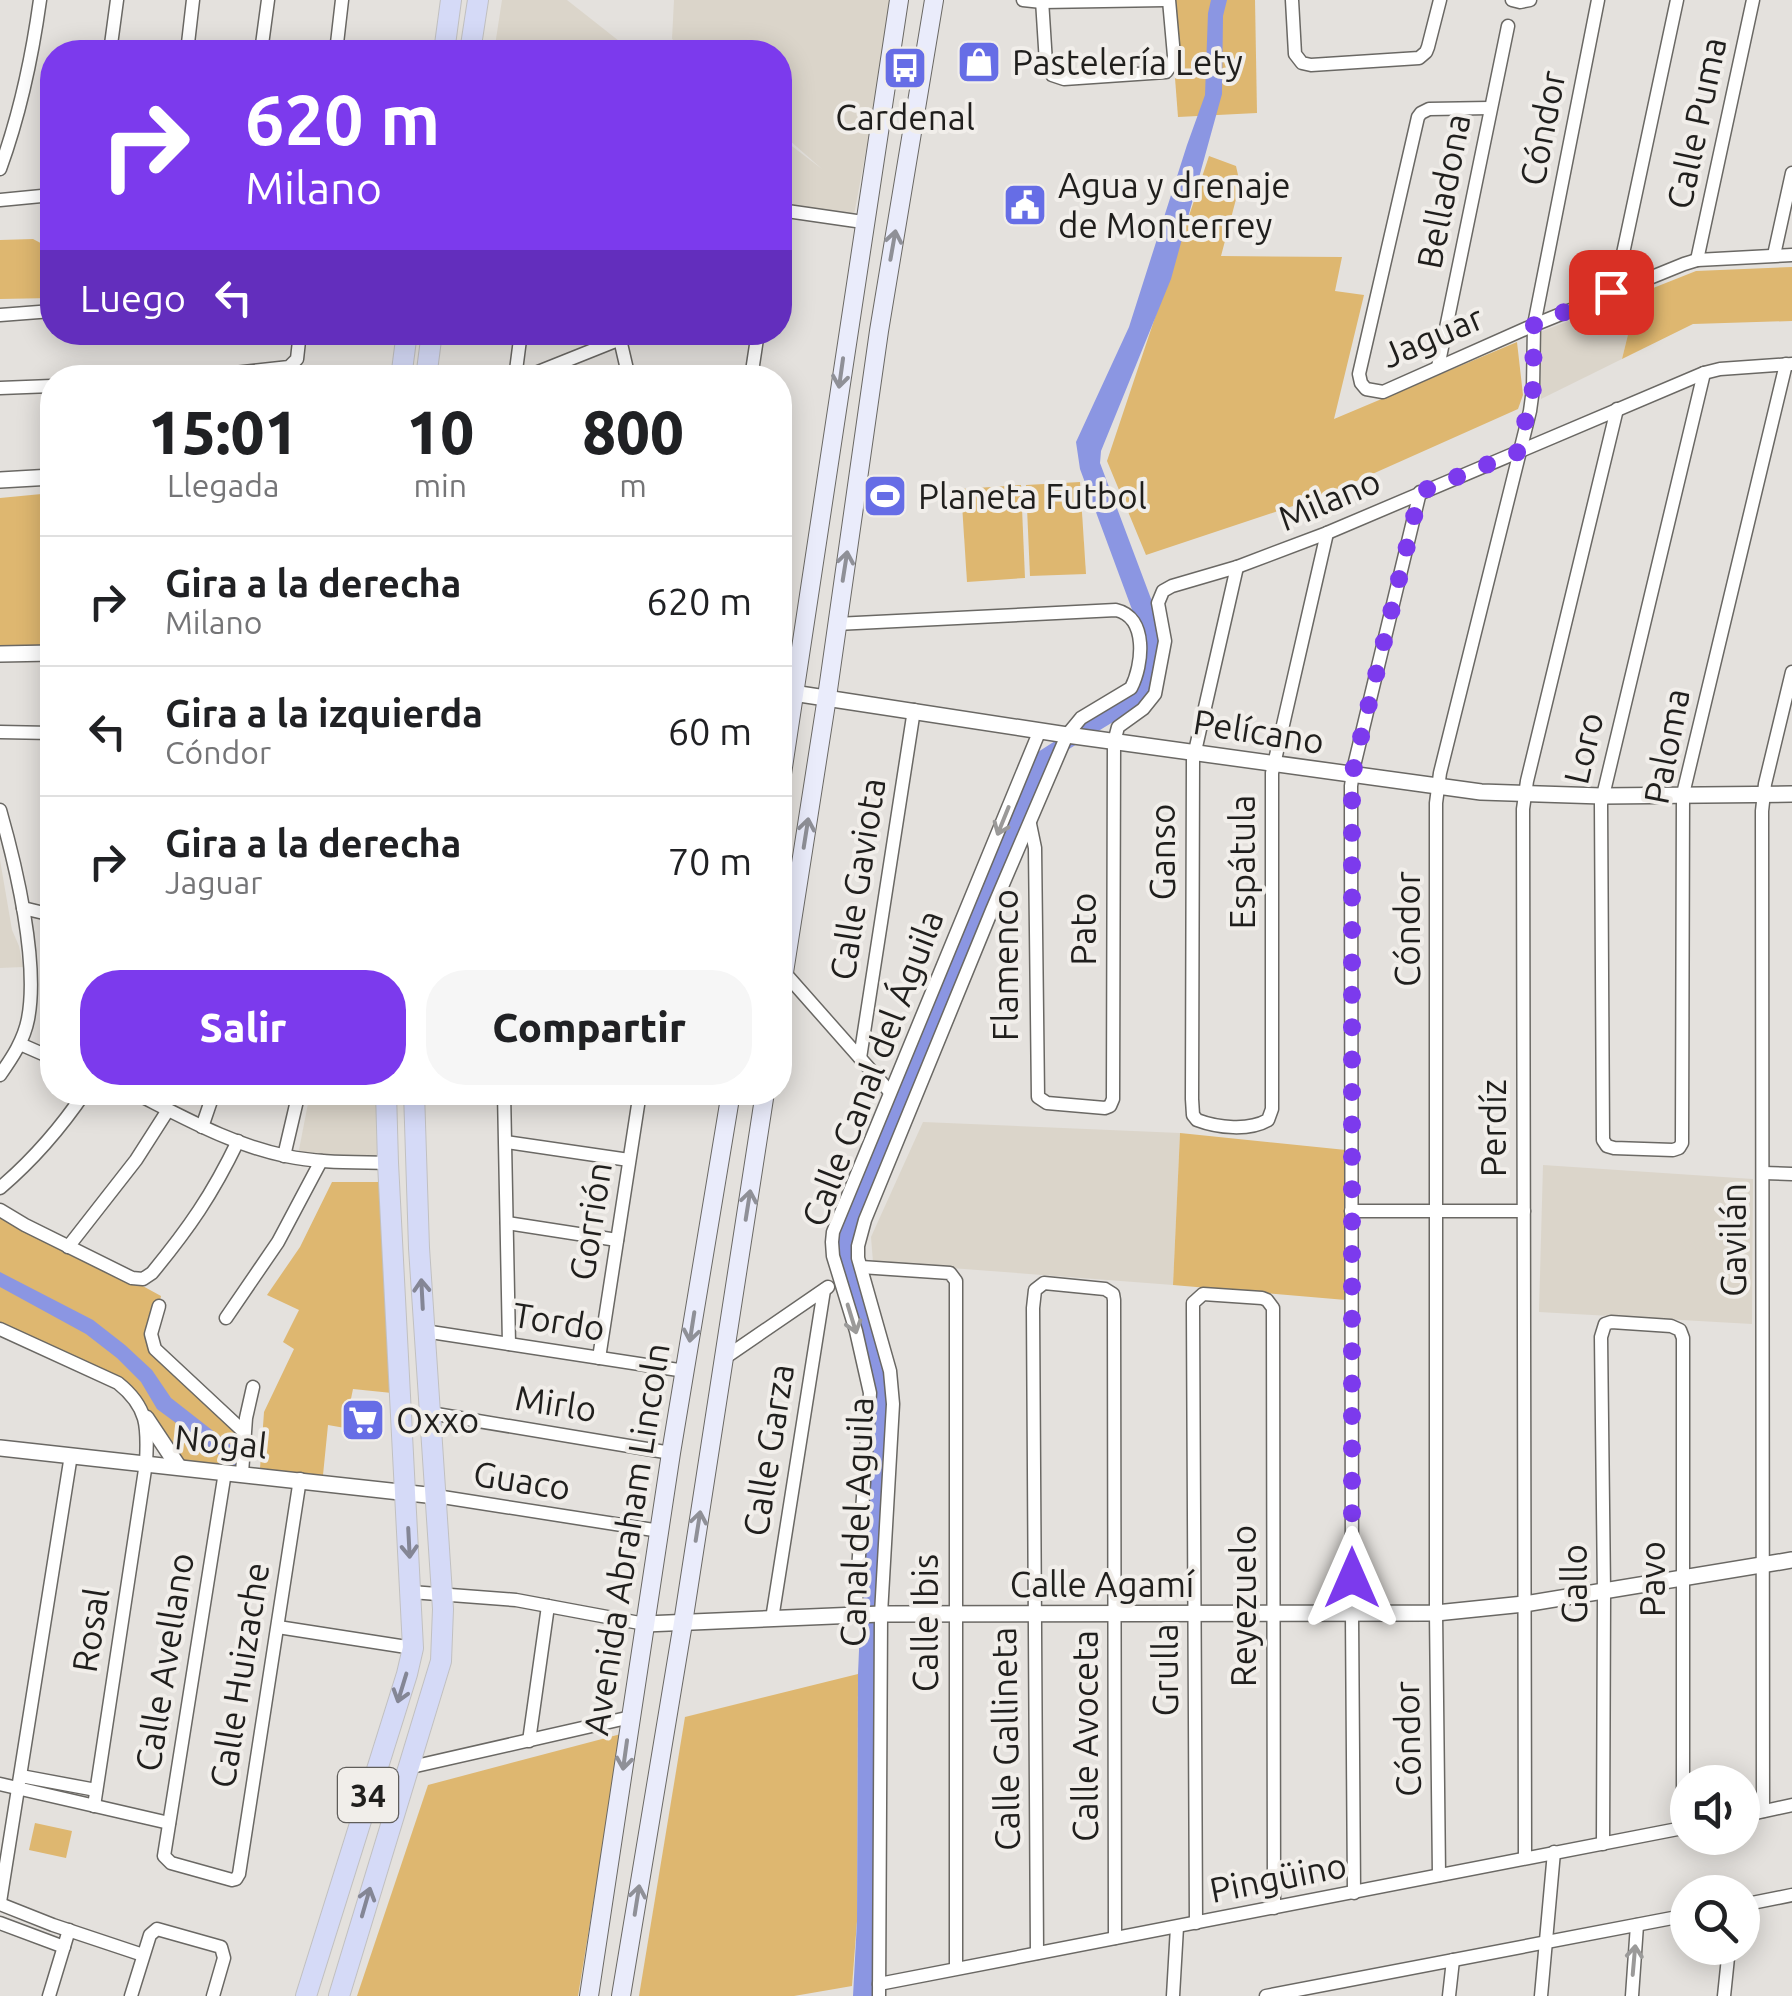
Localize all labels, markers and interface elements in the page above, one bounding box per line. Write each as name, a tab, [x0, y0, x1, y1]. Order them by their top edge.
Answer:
street label: Calle Puma	[1658, 34, 1734, 212]
shop icon: Pastelería Lety	[956, 39, 1002, 85]
place label: Pastelería Lety	[1012, 42, 1243, 82]
bus stop icon: Cardenal	[882, 45, 928, 91]
street label: Cóndor	[1511, 67, 1573, 189]
icon: right	[80, 80, 210, 210]
text: 620 m	[245, 80, 440, 158]
place label: Cardenal	[835, 97, 975, 137]
street label: Belladona	[1408, 110, 1478, 272]
text: Milano	[245, 162, 382, 213]
place label: Agua y drenaje de Monterrey	[1058, 165, 1291, 245]
public building icon: Agua y drenaje de Monterrey	[1002, 182, 1048, 228]
one-way arrow	[884, 229, 903, 261]
pin	[1569, 250, 1654, 335]
icon: arrive	[1584, 265, 1639, 320]
icon: left	[206, 270, 261, 325]
text: Luego	[80, 277, 186, 319]
street label: Jaguar	[1375, 297, 1489, 375]
one-way arrow	[832, 356, 850, 389]
text: 15:01	[148, 398, 298, 465]
text: 10	[406, 398, 474, 465]
text: 800	[582, 398, 684, 465]
street label: Milano	[1272, 460, 1386, 538]
text: Llegada	[167, 467, 279, 503]
text: min	[413, 467, 467, 503]
text: m	[619, 467, 647, 503]
sports icon: Planeta Futbol	[862, 473, 908, 519]
place label: Planeta Futbol	[918, 476, 1147, 516]
one-way arrow	[836, 550, 855, 583]
text: Gira a la derecha	[165, 562, 461, 604]
icon: right	[80, 574, 135, 629]
text: 620 m	[646, 580, 752, 622]
text: Milano	[165, 604, 262, 640]
street label: Paloma	[1635, 685, 1697, 807]
text: Gira a la izquierda	[165, 692, 483, 734]
street label: Pelícano	[1191, 701, 1327, 761]
icon: left	[80, 704, 135, 759]
street label: Loro	[1555, 708, 1611, 788]
text: 60 m	[668, 710, 752, 752]
text: Cóndor	[165, 734, 271, 770]
street label: Calle Gaviota	[821, 775, 893, 983]
street label: Espátula	[1222, 795, 1262, 929]
street label: Ganso	[1142, 804, 1182, 900]
one-way arrow	[993, 805, 1011, 835]
one-way arrow	[797, 817, 816, 849]
text: Gira a la derecha	[165, 822, 461, 864]
icon: right	[80, 834, 135, 889]
text: 70 m	[668, 840, 752, 882]
text: Jaguar	[165, 864, 262, 900]
street label: Cóndor	[1387, 871, 1427, 987]
street label: Flamenco	[985, 889, 1025, 1041]
street label: Pato	[1063, 893, 1103, 965]
street label: Calle Canal del Águila	[792, 904, 951, 1232]
button: Salir	[80, 970, 406, 1085]
button: Compartir	[426, 970, 752, 1085]
street label: Perdíz	[1473, 1079, 1513, 1177]
street label: Gorrión	[561, 1159, 619, 1283]
street label: Gavilán	[1713, 1183, 1753, 1297]
one-way arrow	[739, 1189, 757, 1222]
one-way arrow	[412, 1278, 431, 1310]
street label: Tordo	[510, 1294, 608, 1348]
one-way arrow	[844, 1303, 862, 1334]
one-way arrow	[683, 1310, 701, 1343]
street label: Avenida Abraham Lincoln	[575, 1340, 677, 1738]
street label: Calle Garza	[735, 1361, 801, 1539]
street label: Mirlo	[512, 1377, 600, 1429]
street label: Canal del Aguila	[832, 1396, 880, 1648]
supermarket icon: Oxxo	[340, 1397, 386, 1443]
place label: Oxxo	[396, 1400, 479, 1440]
street label: Nogal	[173, 1416, 269, 1466]
street label: Guaco	[471, 1453, 573, 1507]
one-way arrow	[689, 1510, 707, 1543]
street label: Reyezuelo	[1223, 1525, 1263, 1687]
one-way arrow	[400, 1526, 419, 1558]
position arrow	[1300, 1526, 1404, 1630]
street label: Pavo	[1632, 1541, 1672, 1617]
street label: Gallo	[1554, 1544, 1594, 1624]
street label: Calle Avellano	[127, 1550, 201, 1774]
street label: Calle Ibis	[905, 1554, 945, 1692]
street label: Calle Huizache	[201, 1559, 277, 1791]
street label: Calle Agamí	[1010, 1564, 1196, 1604]
street label: Rosal	[64, 1585, 116, 1675]
street label: Grulla	[1145, 1624, 1185, 1716]
street label: Calle Gallineta	[983, 1627, 1027, 1851]
street label: Calle Avoceta	[1065, 1630, 1105, 1842]
one-way arrow	[392, 1672, 410, 1704]
street label: Cóndor	[1386, 1681, 1428, 1797]
one-way arrow	[615, 1739, 634, 1771]
map controls	[1670, 1765, 1760, 1965]
button: sound	[1670, 1765, 1760, 1855]
road number: 34	[338, 1768, 398, 1822]
street label: Pingüino	[1206, 1844, 1350, 1910]
button: search	[1670, 1875, 1760, 1965]
one-way arrow	[628, 1884, 647, 1917]
one-way arrow	[358, 1887, 376, 1919]
one-way arrow	[1625, 1945, 1644, 1977]

